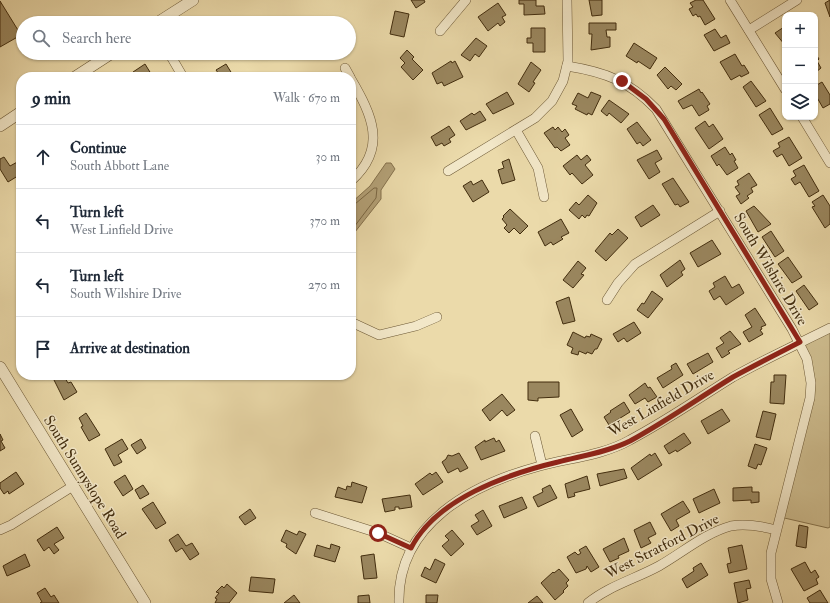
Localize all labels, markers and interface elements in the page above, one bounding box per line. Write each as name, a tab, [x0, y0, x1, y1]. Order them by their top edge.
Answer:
map controls	[782, 12, 818, 120]
button: +	[782, 12, 818, 48]
search box	[16, 16, 356, 60]
icon: search	[30, 27, 52, 49]
text: Search here	[62, 29, 131, 48]
button: −	[782, 48, 818, 84]
route end	[613, 72, 631, 90]
button: layers	[782, 84, 818, 120]
text: 9 min	[32, 88, 71, 109]
text: Walk · 670 m	[273, 90, 340, 106]
text: Continue	[70, 139, 126, 158]
icon: ahead	[32, 146, 54, 168]
text: 30 m	[316, 149, 340, 165]
text: South Abbott Lane	[70, 158, 169, 174]
text: Turn left	[70, 203, 124, 222]
street label: South Wilshire Drive	[729, 209, 812, 329]
icon: left	[32, 210, 54, 232]
text: 370 m	[310, 213, 340, 229]
text: West Linfield Drive	[70, 222, 173, 238]
text: Turn left	[70, 267, 124, 286]
icon: left	[32, 274, 54, 296]
text: 270 m	[308, 277, 340, 293]
text: South Wilshire Drive	[70, 286, 181, 302]
icon: arrive	[32, 338, 54, 360]
text: Arrive at destination	[70, 339, 190, 358]
street label: West Linfield Drive	[604, 365, 718, 442]
street label: South Sunnyslope Road	[38, 412, 130, 543]
street label: West Stratford Drive	[601, 509, 722, 584]
route start	[369, 524, 387, 542]

